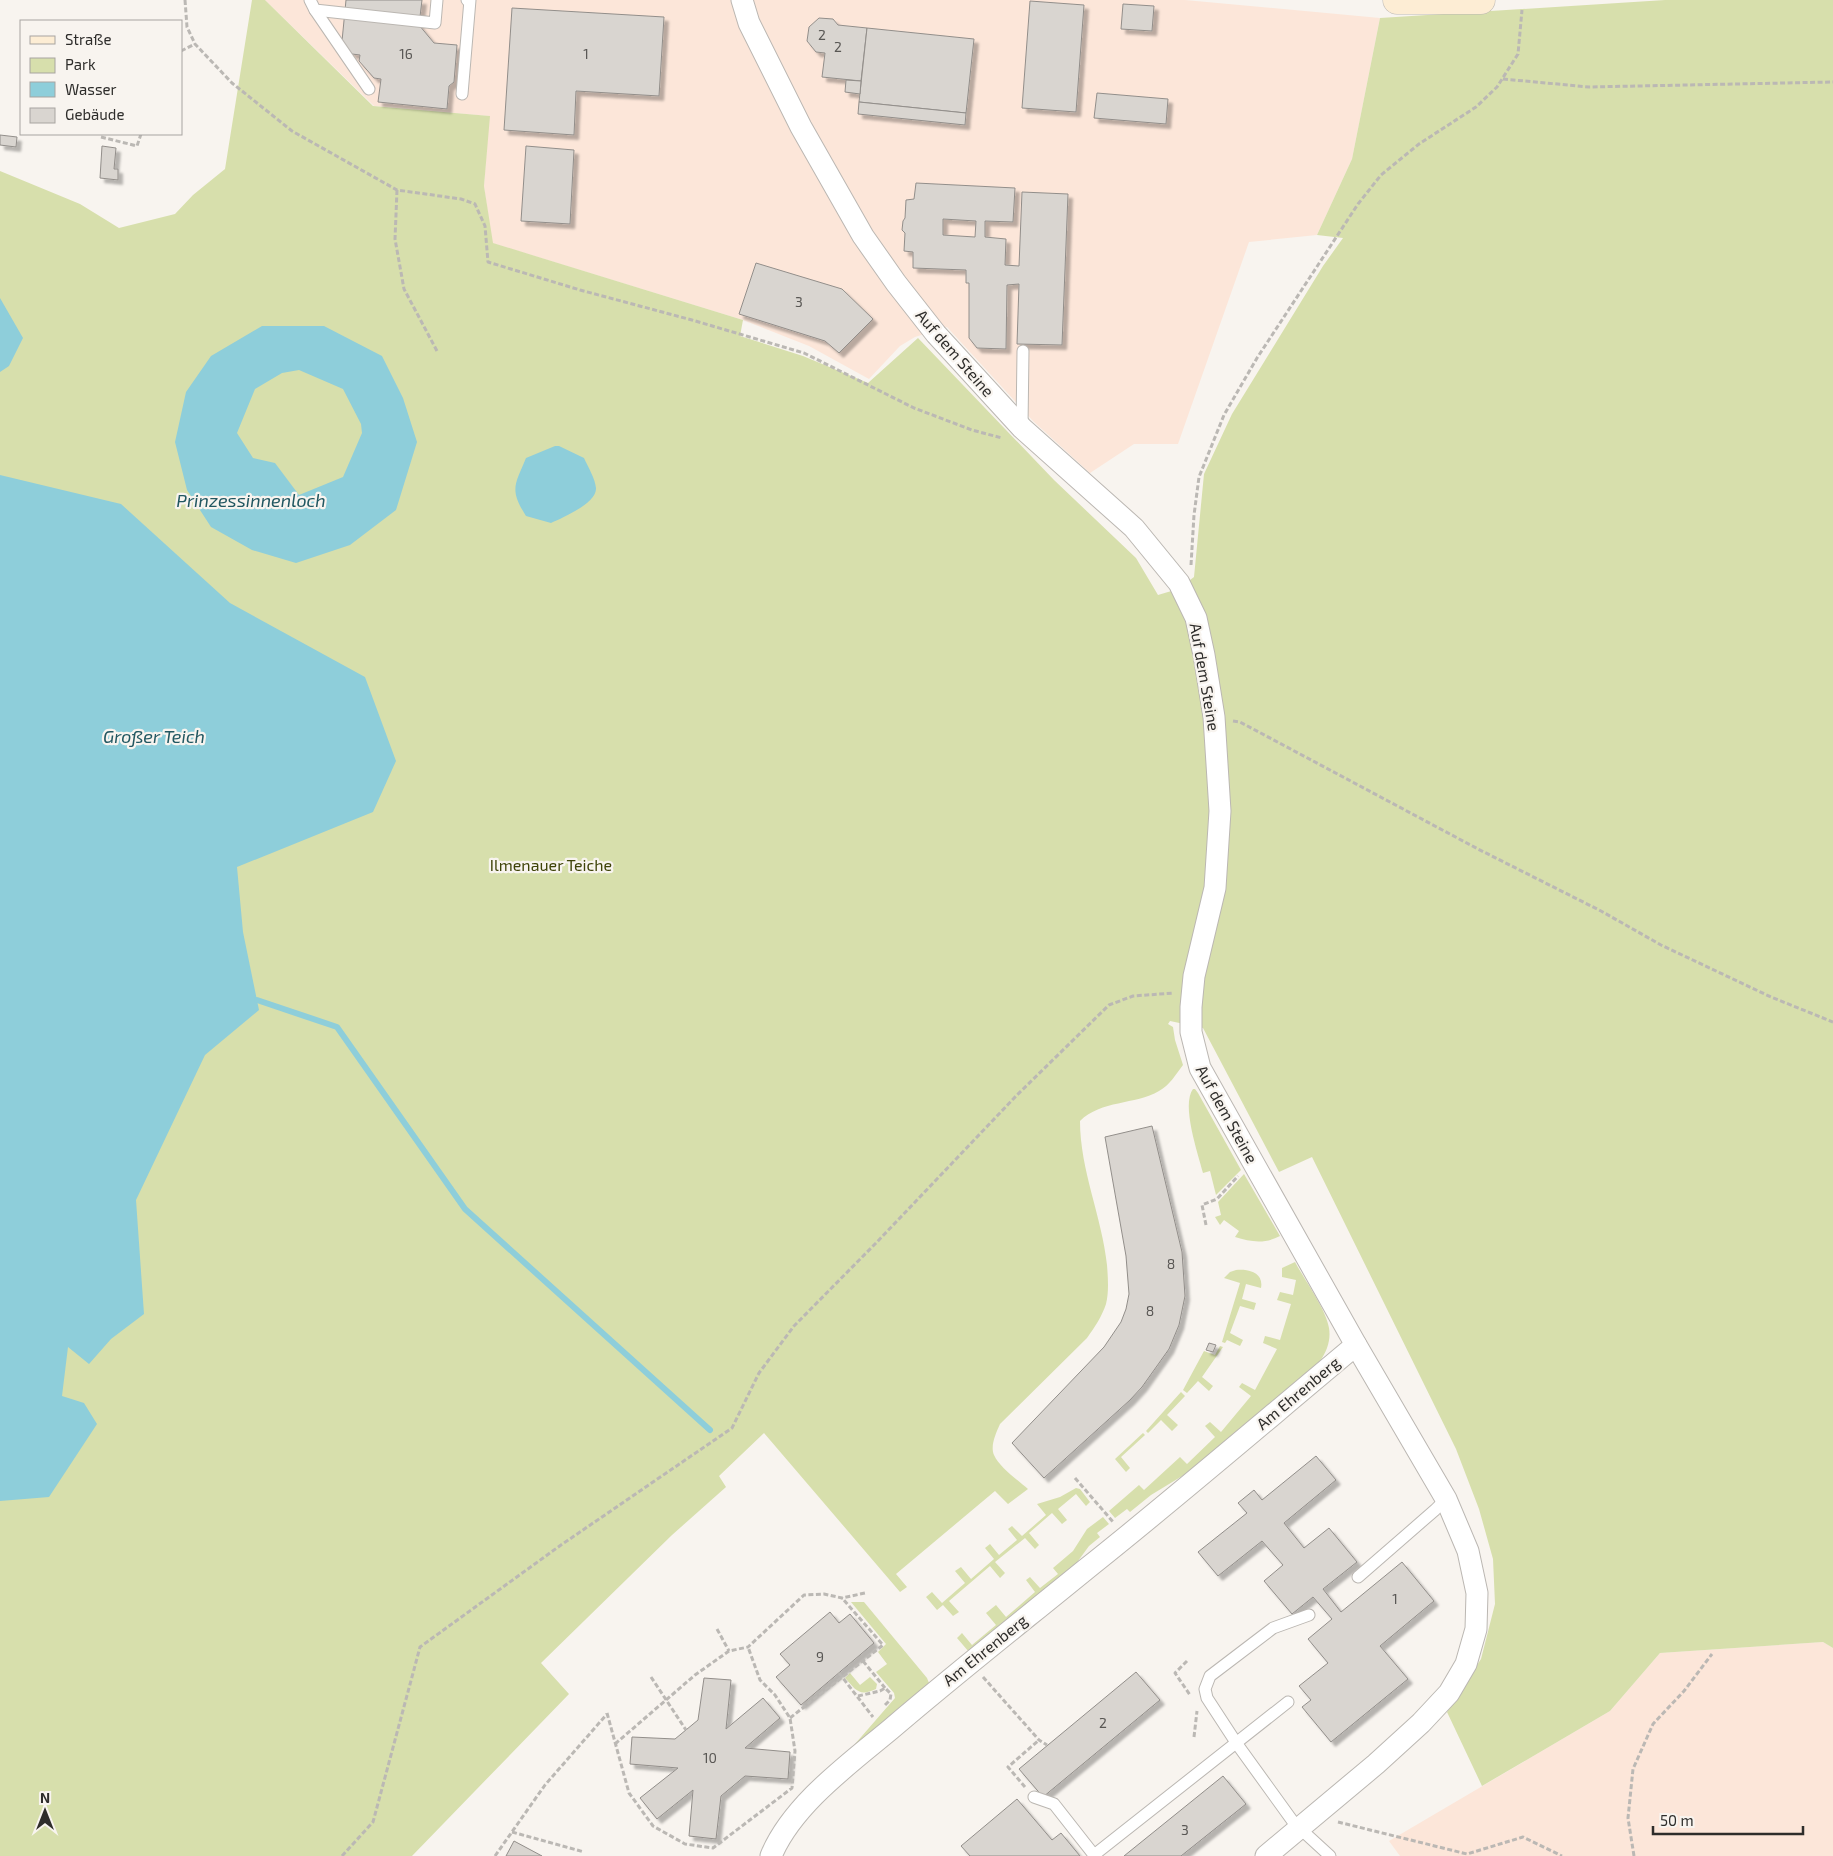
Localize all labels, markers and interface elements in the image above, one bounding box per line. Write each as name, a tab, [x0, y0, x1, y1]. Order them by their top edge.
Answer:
legend	[20, 20, 182, 135]
house number: 2	[818, 26, 826, 43]
text: Straße	[65, 30, 111, 48]
house number: 2	[834, 38, 842, 55]
house number: 16	[399, 45, 413, 62]
house number: 1	[583, 45, 589, 62]
text: Park	[65, 55, 96, 73]
text: Wasser	[65, 80, 117, 98]
text: Gebäude	[65, 105, 124, 123]
house number: 3	[795, 293, 803, 310]
street label: Auf dem Steine	[912, 305, 998, 400]
water label: Prinzessinnenloch	[176, 489, 326, 511]
street label: Auf dem Steine	[1187, 621, 1224, 732]
water label: Großer Teich	[103, 725, 205, 747]
park label: Ilmenauer Teiche	[490, 855, 612, 874]
street label: Auf dem Steine	[1193, 1061, 1262, 1166]
house number: 8	[1167, 1255, 1175, 1272]
house number: 8	[1146, 1302, 1154, 1319]
street label: Am Ehrenberg	[1252, 1352, 1343, 1433]
house number: 1	[1392, 1590, 1398, 1607]
street label: Am Ehrenberg	[939, 1610, 1031, 1689]
house number: 9	[816, 1648, 824, 1665]
house number: 2	[1099, 1714, 1107, 1731]
house number: 10	[703, 1749, 717, 1766]
north arrow	[20, 1786, 70, 1836]
text: N	[40, 1789, 50, 1806]
scale bar	[1653, 1804, 1803, 1836]
text: 50 m	[1660, 1811, 1694, 1829]
house number: 3	[1181, 1821, 1189, 1838]

